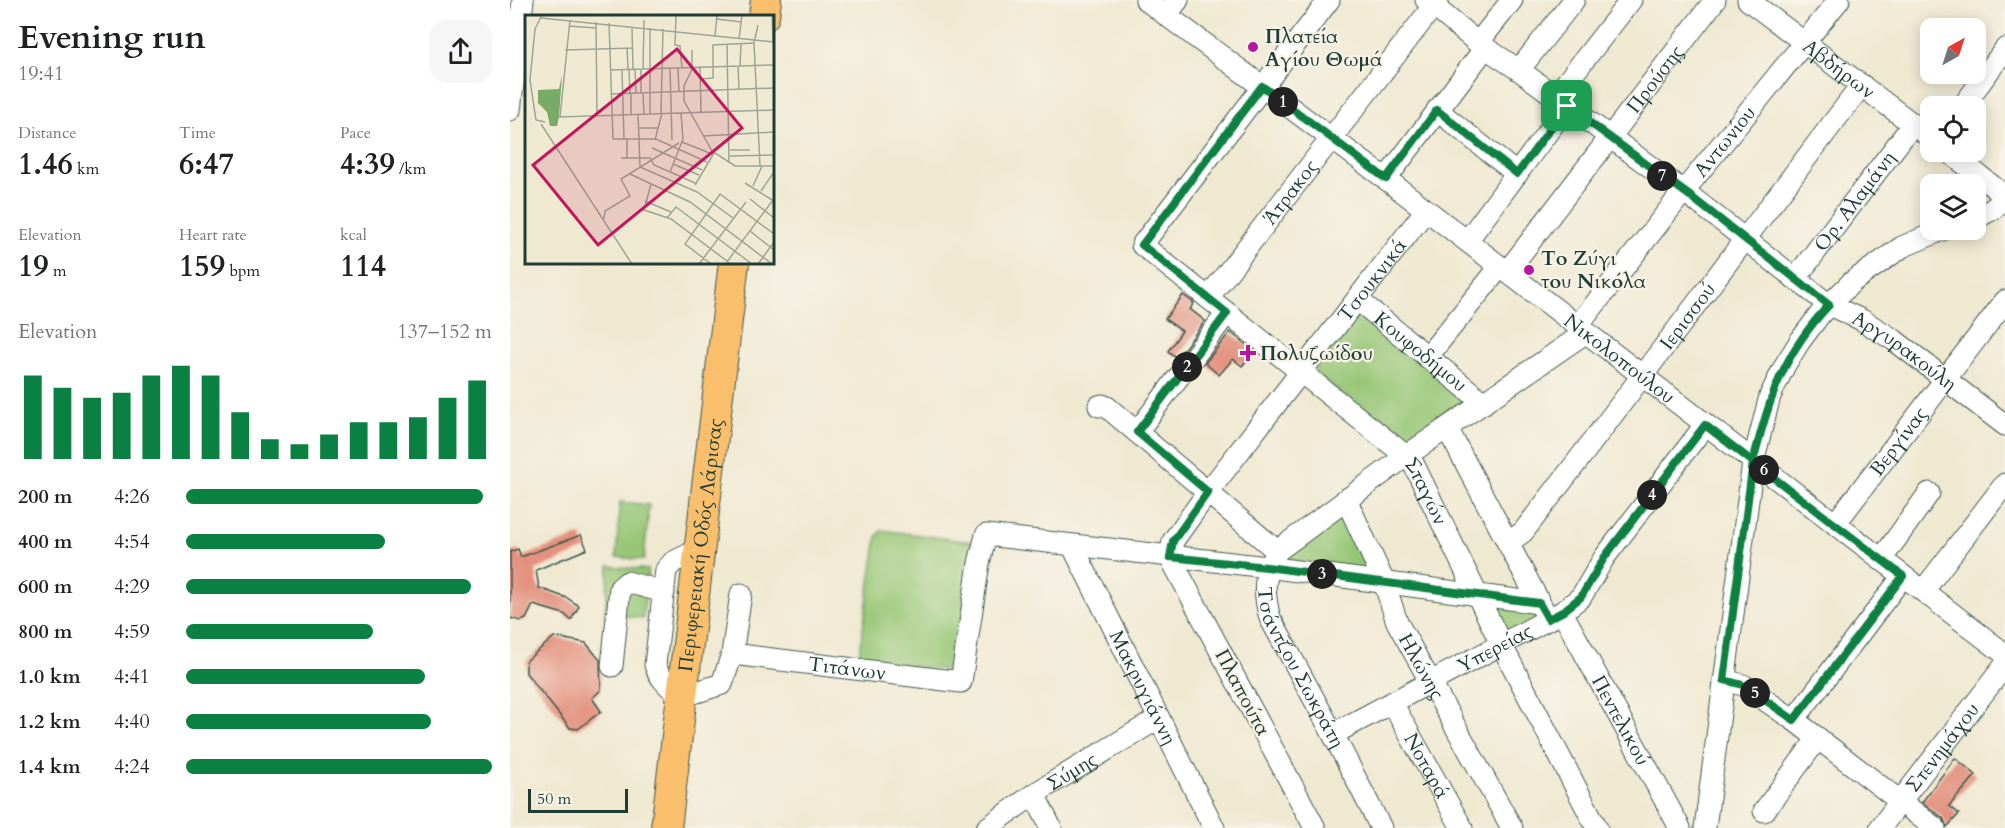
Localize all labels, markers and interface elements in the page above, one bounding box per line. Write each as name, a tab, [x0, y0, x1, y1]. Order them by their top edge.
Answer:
text: Evening run	[18, 15, 206, 60]
inset map	[525, 15, 774, 264]
north arrow	[1920, 18, 1986, 84]
map controls	[1920, 18, 1986, 240]
button: share	[429, 20, 492, 83]
place label: Πλατεία Αγίου Θωμά	[1265, 23, 1383, 73]
street label: Αβδήρων	[1797, 33, 1881, 105]
street label: Προύσης	[1620, 39, 1690, 119]
marker: Πλατεία Αγίου Θωμά	[1246, 40, 1260, 54]
text: 19:41	[18, 60, 64, 87]
pin	[1541, 80, 1592, 131]
pin: 1	[1268, 87, 1298, 117]
icon: arrive	[1550, 89, 1583, 122]
text: 1	[1279, 91, 1287, 113]
button: locate	[1920, 96, 1986, 162]
street label: Αντωνίου	[1687, 100, 1762, 183]
text: Distance	[18, 122, 76, 144]
text: Time	[179, 122, 216, 144]
text: Pace	[340, 122, 371, 144]
text: 1.46	[18, 144, 73, 185]
text: 6:47	[179, 144, 234, 185]
text: 4:39	[340, 144, 395, 185]
street label: Ορ. Αλαμάνη	[1808, 146, 1902, 257]
street label: Άτρακος	[1257, 154, 1324, 230]
text: km	[73, 158, 99, 180]
text: /km	[395, 158, 426, 180]
pin: 7	[1647, 161, 1677, 191]
text: 7	[1658, 165, 1666, 187]
button: layers	[1920, 174, 1986, 240]
text: Elevation	[18, 224, 82, 246]
text: Heart rate	[179, 224, 247, 246]
text: kcal	[340, 224, 367, 246]
street label: Τσουκνικά	[1331, 233, 1413, 328]
place label: Το Ζύγι του Νικόλα	[1541, 245, 1646, 295]
text: 19	[18, 246, 49, 287]
text: 159	[179, 246, 225, 287]
text: 114	[340, 246, 386, 287]
text: m	[49, 260, 67, 282]
text: bpm	[225, 260, 260, 282]
marker: Το Ζύγι του Νικόλα	[1522, 263, 1536, 277]
street label: Ιερισσού	[1654, 277, 1722, 355]
street label: Αργυρακούλη	[1848, 304, 1962, 397]
street label: Κουφοδήμου	[1368, 305, 1473, 398]
street label: Νικολοπούλου	[1558, 307, 1681, 410]
text: Elevation	[18, 318, 97, 345]
text: 137–152 m	[397, 318, 492, 345]
place label: Πολυζωίδου	[1260, 340, 1373, 367]
marker: Πολυζωίδου	[1241, 346, 1255, 360]
pin: 2	[1172, 352, 1202, 382]
text: 2	[1183, 356, 1191, 378]
street label: Βεργίνας	[1863, 401, 1934, 482]
street label: Περιφερειακή Οδός Λάρισας	[672, 416, 729, 673]
street label: Σταγών	[1399, 451, 1454, 529]
pin: 6	[1749, 455, 1779, 485]
text: 6	[1760, 459, 1768, 481]
pin: 4	[1637, 480, 1667, 510]
text: 200 m	[18, 483, 73, 510]
text: 4:26	[114, 483, 150, 510]
text: 4	[1648, 484, 1656, 506]
text: 400 m	[18, 528, 73, 555]
text: 4:54	[114, 528, 150, 555]
pin: 3	[1307, 559, 1337, 589]
text: 3	[1318, 563, 1326, 585]
text: 600 m	[18, 573, 73, 600]
text: 4:29	[114, 573, 150, 600]
street label: Τσάντζου Σωκράτη	[1251, 586, 1351, 753]
street label: Υπερείας	[1452, 617, 1537, 679]
text: 800 m	[18, 618, 73, 645]
text: 4:59	[114, 618, 150, 645]
street label: Μακρυγιάννη	[1103, 626, 1183, 749]
street label: Ηλώνης	[1392, 629, 1451, 705]
street label: Πλαπούτα	[1209, 644, 1277, 740]
street label: Τιτάνων	[807, 650, 887, 687]
text: 1.0 km	[18, 663, 81, 690]
text: 4:41	[114, 663, 150, 690]
street label: Πεντελικού	[1585, 670, 1656, 770]
pin: 5	[1740, 678, 1770, 708]
text: 5	[1751, 682, 1759, 704]
street label: Στενημάχου	[1899, 697, 1985, 798]
text: 1.2 km	[18, 708, 81, 735]
text: 4:40	[114, 708, 150, 735]
street label: Νοταρά	[1397, 728, 1456, 804]
street label: Σύμης	[1042, 746, 1102, 797]
text: 1.4 km	[18, 753, 81, 780]
text: 4:24	[114, 753, 150, 780]
scale bar	[528, 786, 628, 814]
text: 50 m	[537, 788, 571, 810]

